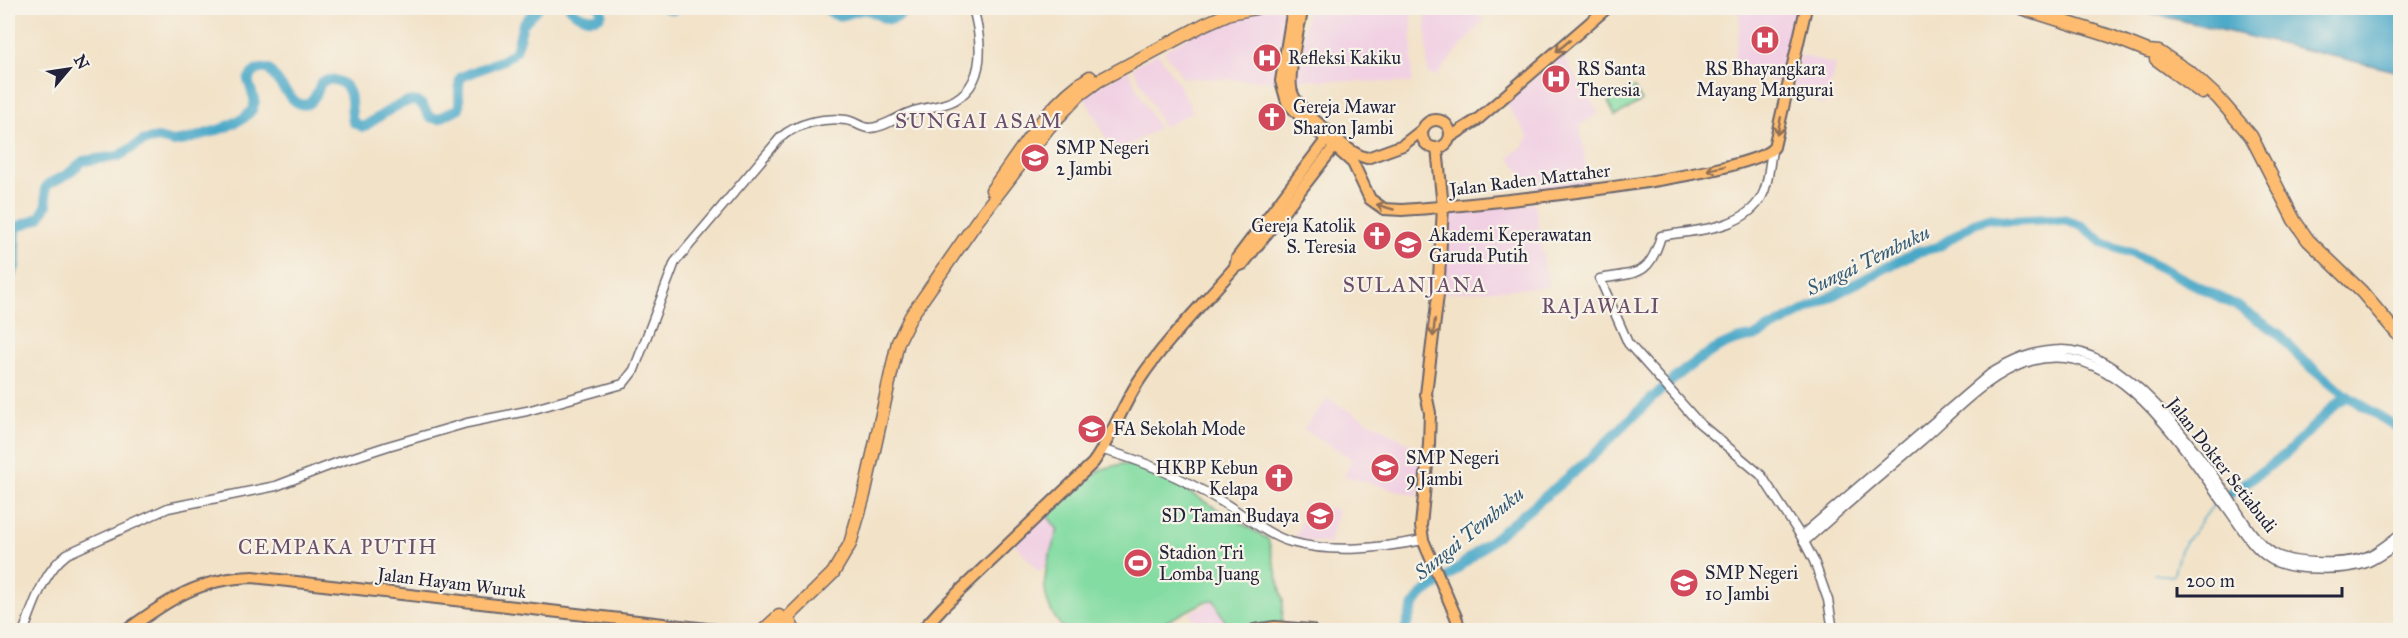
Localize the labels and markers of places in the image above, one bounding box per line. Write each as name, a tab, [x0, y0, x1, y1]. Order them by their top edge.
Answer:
hospital icon: RS Bhayangkara Mayang Mangurai	[1749, 24, 1781, 56]
hospital icon: Refleksi Kakiku	[1251, 42, 1283, 74]
place label: Refleksi Kakiku	[1288, 47, 1401, 69]
place label: RS Santa Theresia	[1577, 58, 1646, 101]
place label: RS Bhayangkara Mayang Mangurai	[1696, 58, 1834, 102]
hospital icon: RS Santa Theresia	[1540, 63, 1572, 95]
place label: Gereja Mawar Sharon Jambi	[1293, 96, 1396, 140]
church icon: Gereja Mawar Sharon Jambi	[1256, 101, 1288, 133]
place label: SMP Negeri 2 Jambi	[1056, 137, 1149, 181]
school or university icon: SMP Negeri 2 Jambi	[1019, 142, 1051, 174]
place label: Gereja Katolik S. Teresia	[1251, 215, 1357, 258]
church icon: Gereja Katolik S. Teresia	[1361, 220, 1393, 252]
place label: Akademi Keperawatan Garuda Putih	[1428, 224, 1592, 267]
school or university icon: Akademi Keperawatan Garuda Putih	[1392, 229, 1424, 261]
school or university icon: FA Sekolah Mode	[1076, 413, 1108, 445]
place label: FA Sekolah Mode	[1113, 418, 1245, 440]
place label: SMP Negeri 9 Jambi	[1406, 447, 1499, 491]
school or university icon: SMP Negeri 9 Jambi	[1369, 452, 1401, 484]
place label: HKBP Kebun Kelapa	[1156, 457, 1258, 500]
church icon: HKBP Kebun Kelapa	[1263, 462, 1295, 494]
school or university icon: SD Taman Budaya	[1304, 500, 1336, 532]
place label: SD Taman Budaya	[1162, 505, 1299, 527]
place label: Stadion Tri Lomba Juang	[1159, 542, 1260, 586]
sports icon: Stadion Tri Lomba Juang	[1122, 547, 1154, 579]
place label: SMP Negeri 10 Jambi	[1705, 562, 1798, 606]
school or university icon: SMP Negeri 10 Jambi	[1668, 567, 1700, 599]

